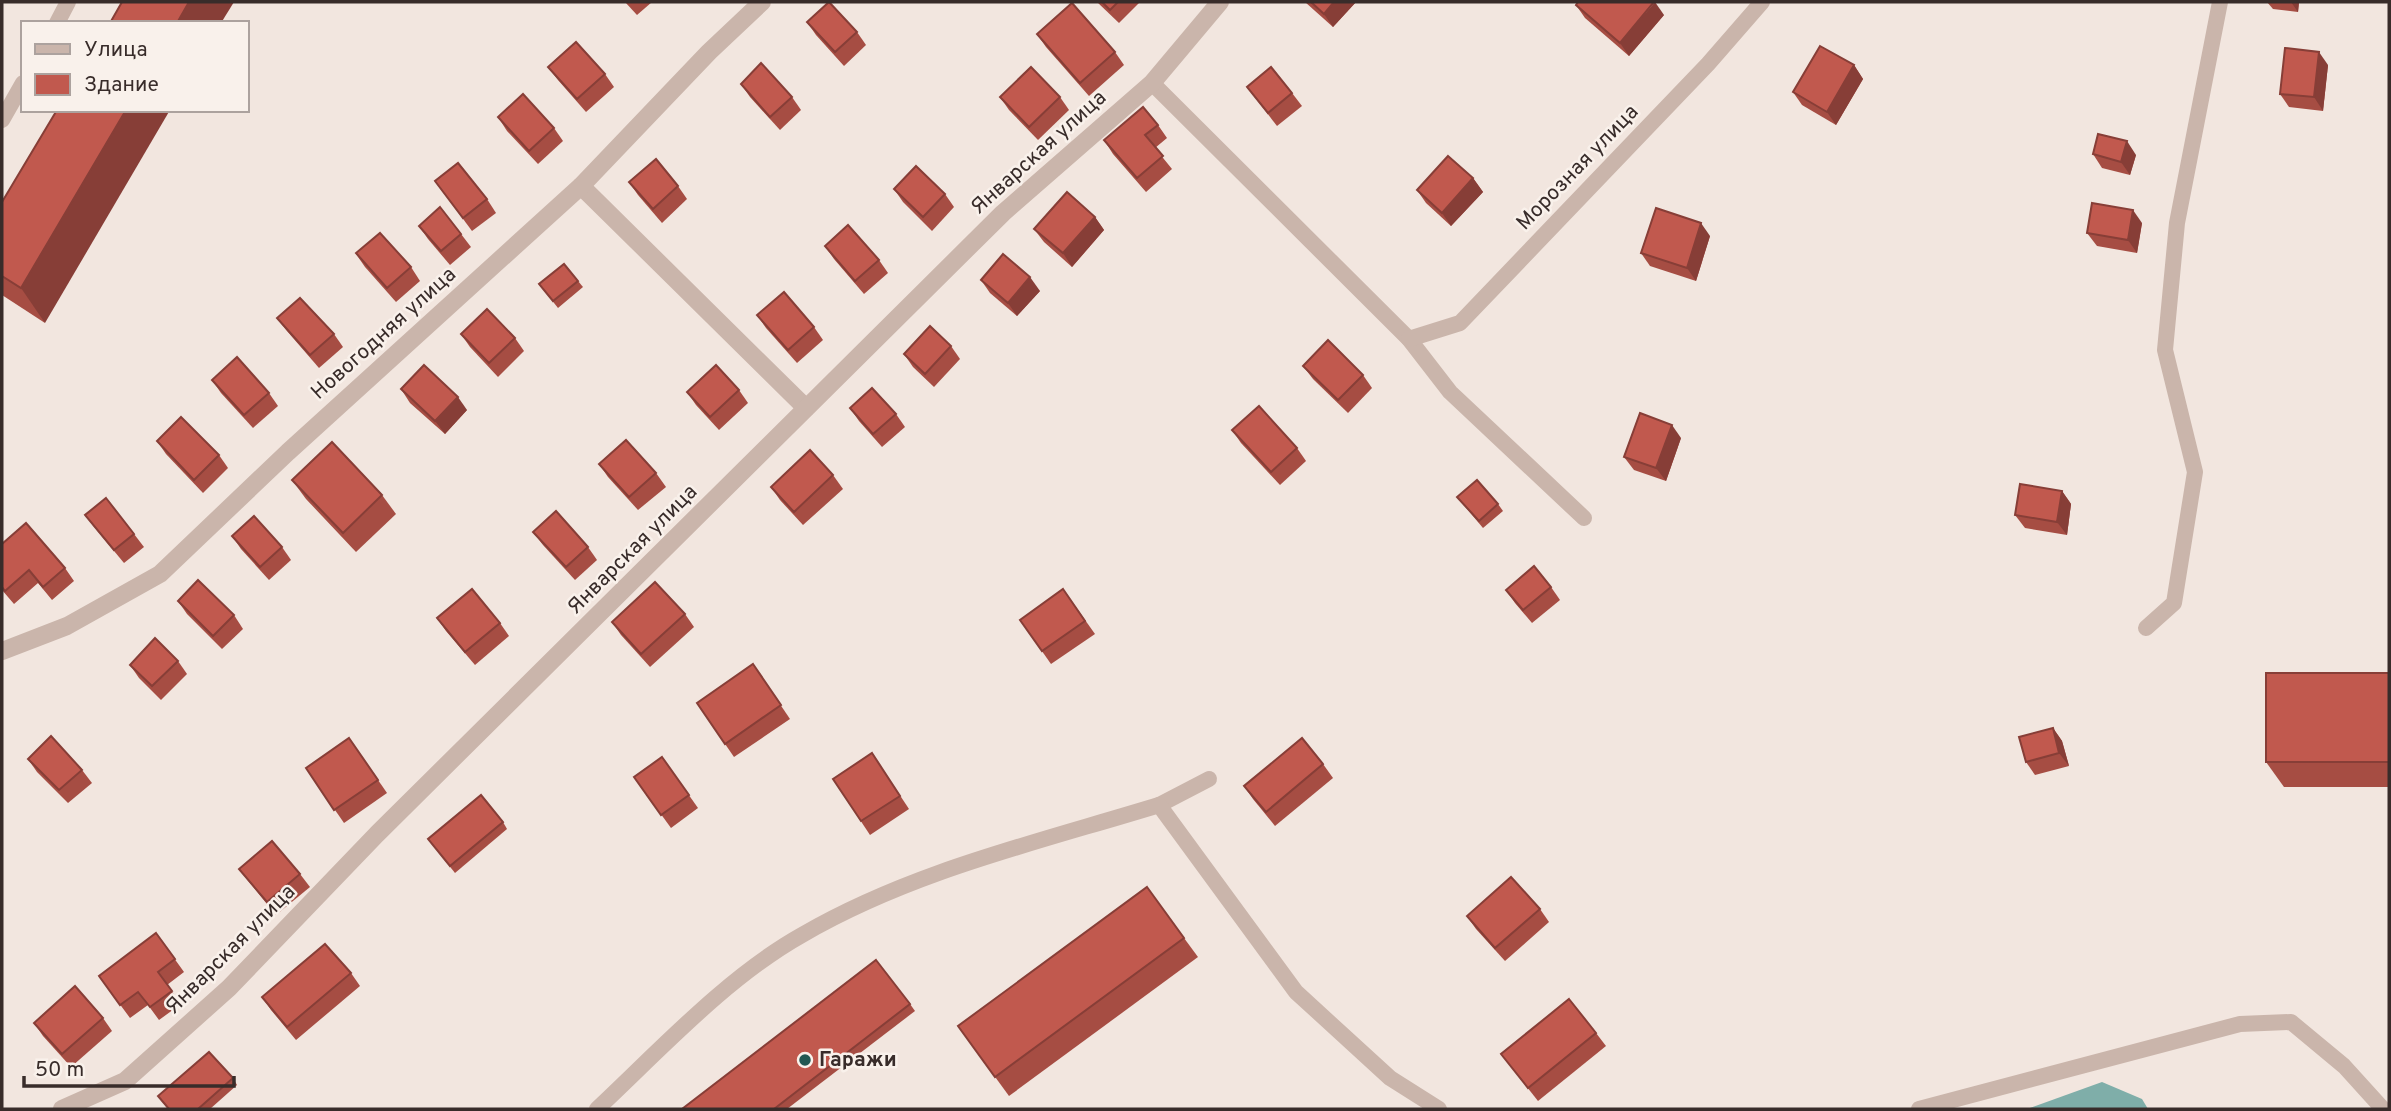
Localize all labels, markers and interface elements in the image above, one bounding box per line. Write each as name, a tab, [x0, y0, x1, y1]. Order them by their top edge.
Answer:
legend	[21, 21, 248, 112]
text: Улица	[84, 37, 148, 64]
text: Здание	[84, 72, 159, 99]
street label: Январская улица	[966, 85, 1112, 221]
street label: Морозная улица	[1511, 99, 1645, 237]
street label: Новогодняя улица	[306, 262, 462, 406]
street label: Январская улица	[562, 479, 704, 621]
street label: Январская улица	[160, 879, 302, 1021]
scale bar	[24, 1044, 234, 1088]
place label: Гаражи	[819, 1047, 897, 1074]
marker: Гаражи	[797, 1052, 813, 1068]
text: 50 m	[35, 1057, 84, 1084]

